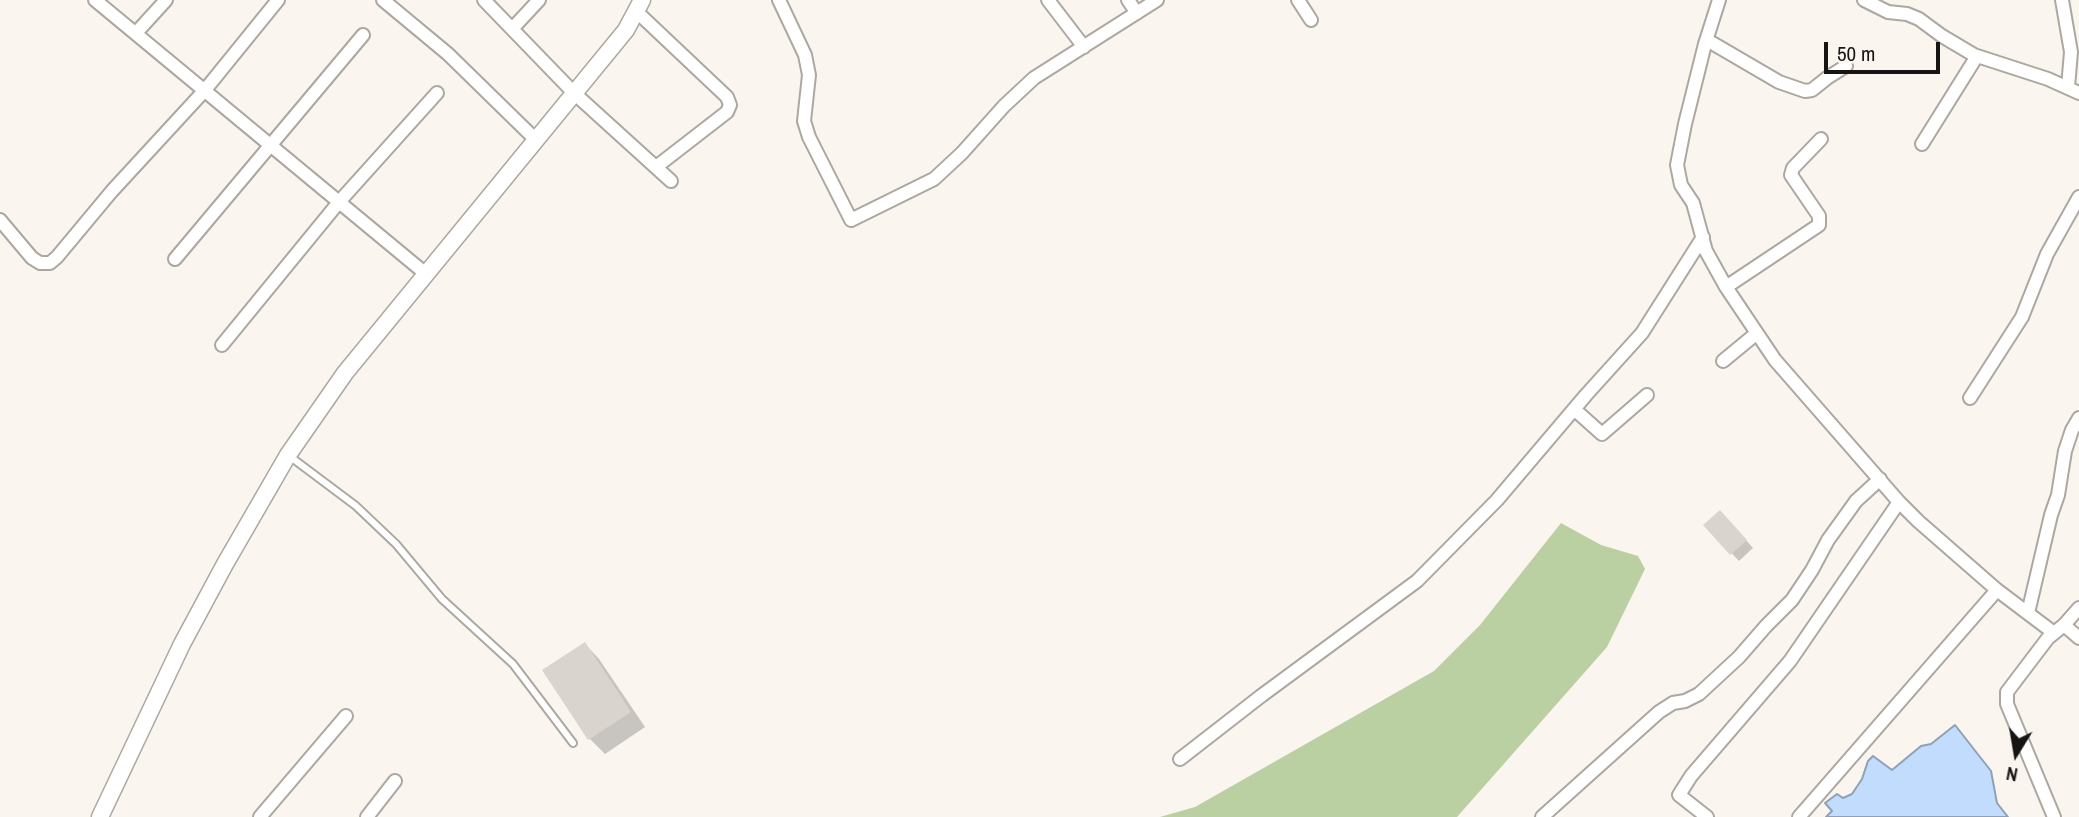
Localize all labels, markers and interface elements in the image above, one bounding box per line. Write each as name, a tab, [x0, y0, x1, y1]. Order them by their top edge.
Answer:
scale bar	[1827, 28, 1942, 72]
text: 50 m	[1837, 39, 1875, 68]
north arrow	[1981, 719, 2051, 789]
text: N	[2004, 761, 2020, 788]

